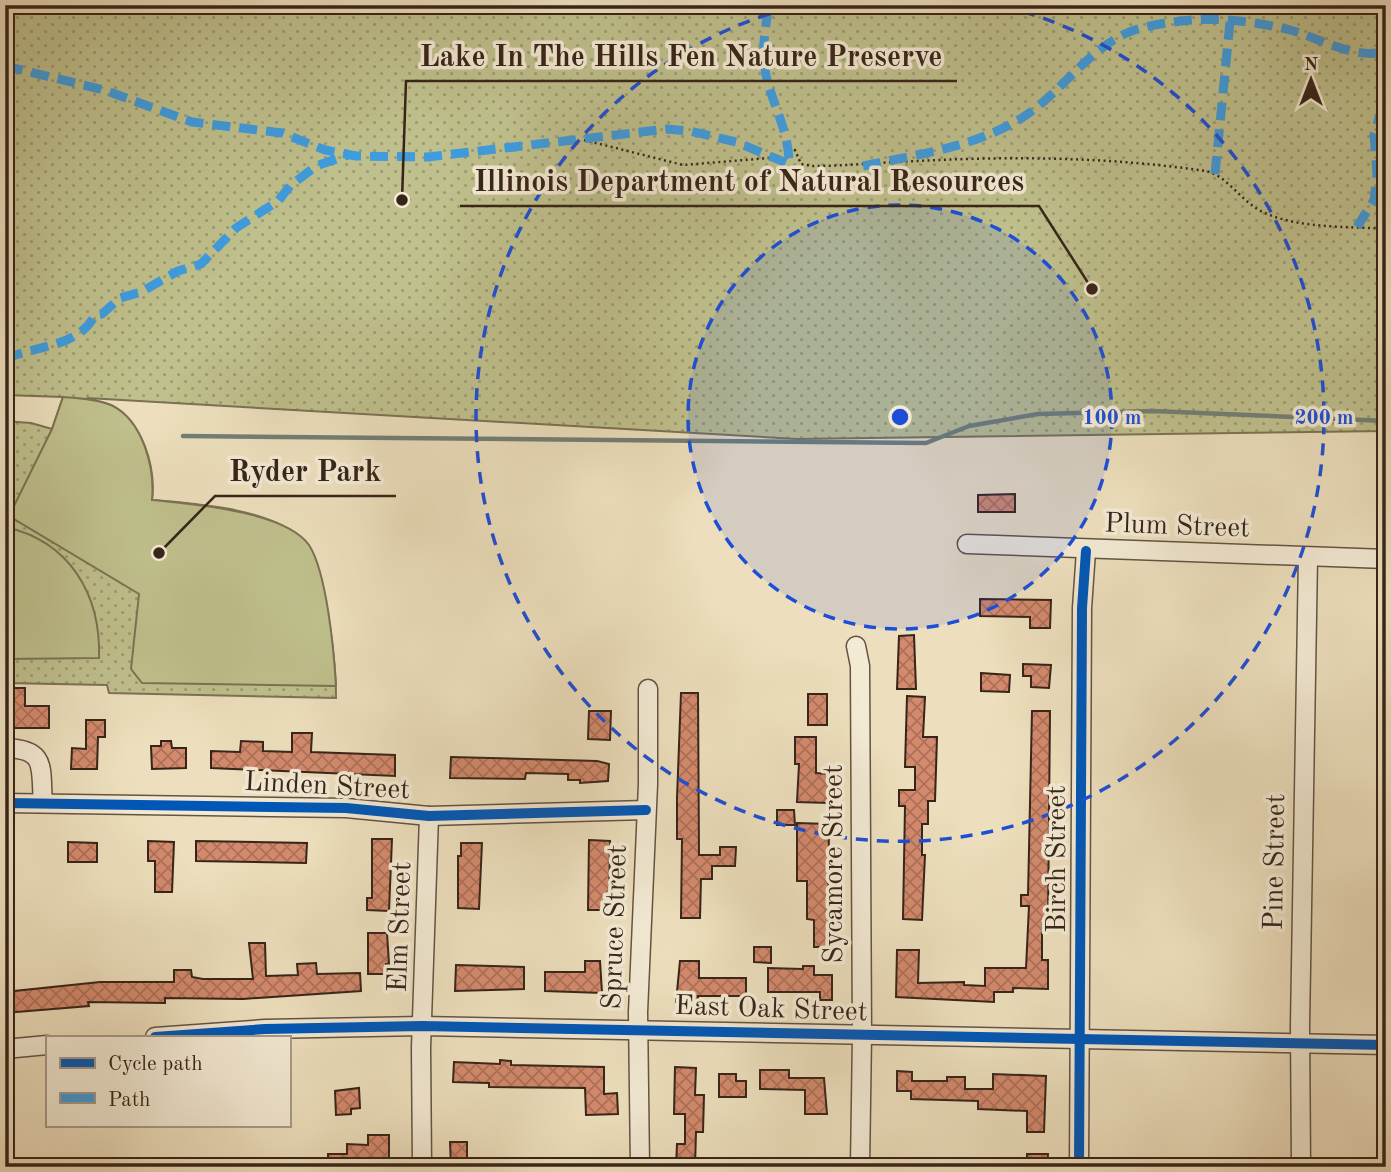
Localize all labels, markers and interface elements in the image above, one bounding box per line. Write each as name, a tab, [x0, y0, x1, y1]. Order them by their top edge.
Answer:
callout: Lake In The Hills Fen Nature Preserve	[406, 30, 957, 81]
text: Lake In The Hills Fen Nature Preserve	[419, 43, 943, 73]
north arrow	[1276, 46, 1346, 116]
text: N	[1304, 56, 1319, 75]
callout: Illinois Department of Natural Resources	[460, 155, 1039, 206]
text: Illinois Department of Natural Resources	[474, 168, 1024, 198]
centre of rings	[888, 405, 912, 429]
text: 100 m	[1082, 408, 1142, 429]
text: 200 m	[1294, 408, 1354, 429]
callout: Ryder Park	[215, 445, 396, 496]
text: Ryder Park	[229, 458, 382, 488]
street label: Plum Street	[1104, 510, 1250, 544]
street label: Sycamore Street	[821, 764, 849, 964]
street label: Linden Street	[243, 769, 411, 805]
street label: Birch Street	[1044, 785, 1072, 933]
street label: Pine Street	[1261, 793, 1291, 931]
street label: Spruce Street	[599, 844, 633, 1010]
street label: Elm Street	[385, 861, 417, 993]
street label: East Oak Street	[674, 993, 868, 1027]
legend	[46, 1036, 290, 1126]
text: Cycle path	[108, 1054, 203, 1075]
text: Path	[108, 1090, 151, 1111]

